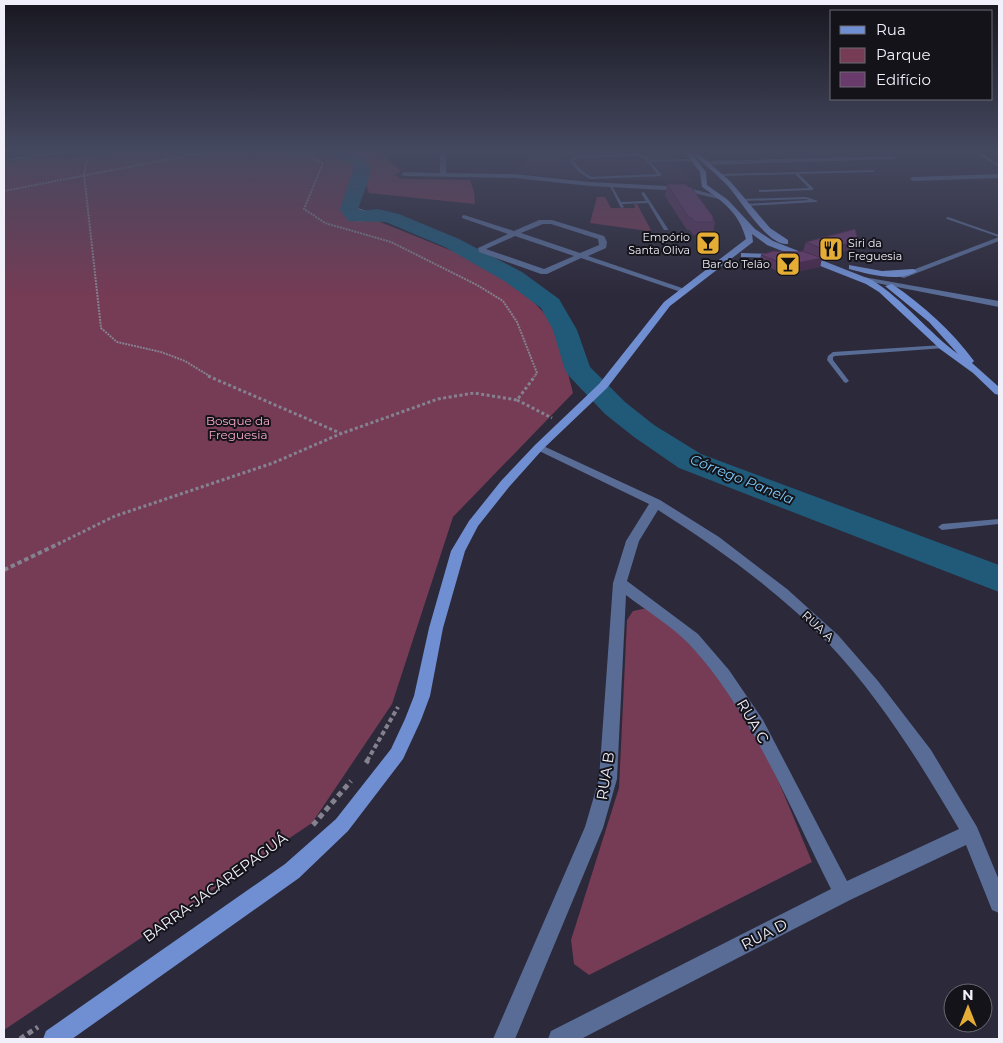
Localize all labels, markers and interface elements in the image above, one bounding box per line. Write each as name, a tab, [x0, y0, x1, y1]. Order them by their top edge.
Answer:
legend	[830, 10, 993, 100]
text: Rua	[876, 20, 906, 39]
text: Parque	[876, 45, 931, 64]
text: Edifício	[876, 70, 931, 89]
place label: Empório Santa Oliva	[628, 230, 690, 257]
bar icon: Empório Santa Oliva	[695, 230, 721, 256]
restaurant icon: Siri da Freguesia	[818, 236, 844, 262]
place label: Siri da Freguesia	[848, 236, 902, 263]
bar icon: Bar do Telão	[775, 251, 801, 277]
place label: Bar do Telão	[702, 257, 770, 271]
park label: Bosque da Freguesia	[206, 413, 270, 442]
water label: Córrego Panela	[687, 450, 797, 508]
street label: RUA A	[799, 607, 837, 645]
street label: RUA C	[733, 696, 773, 747]
street label: RUA B	[592, 751, 618, 801]
street label: BARRA-JACAREPAGUÁ	[139, 828, 291, 946]
street label: RUA D	[738, 914, 790, 954]
north arrow	[943, 983, 993, 1033]
text: N	[962, 986, 974, 1004]

